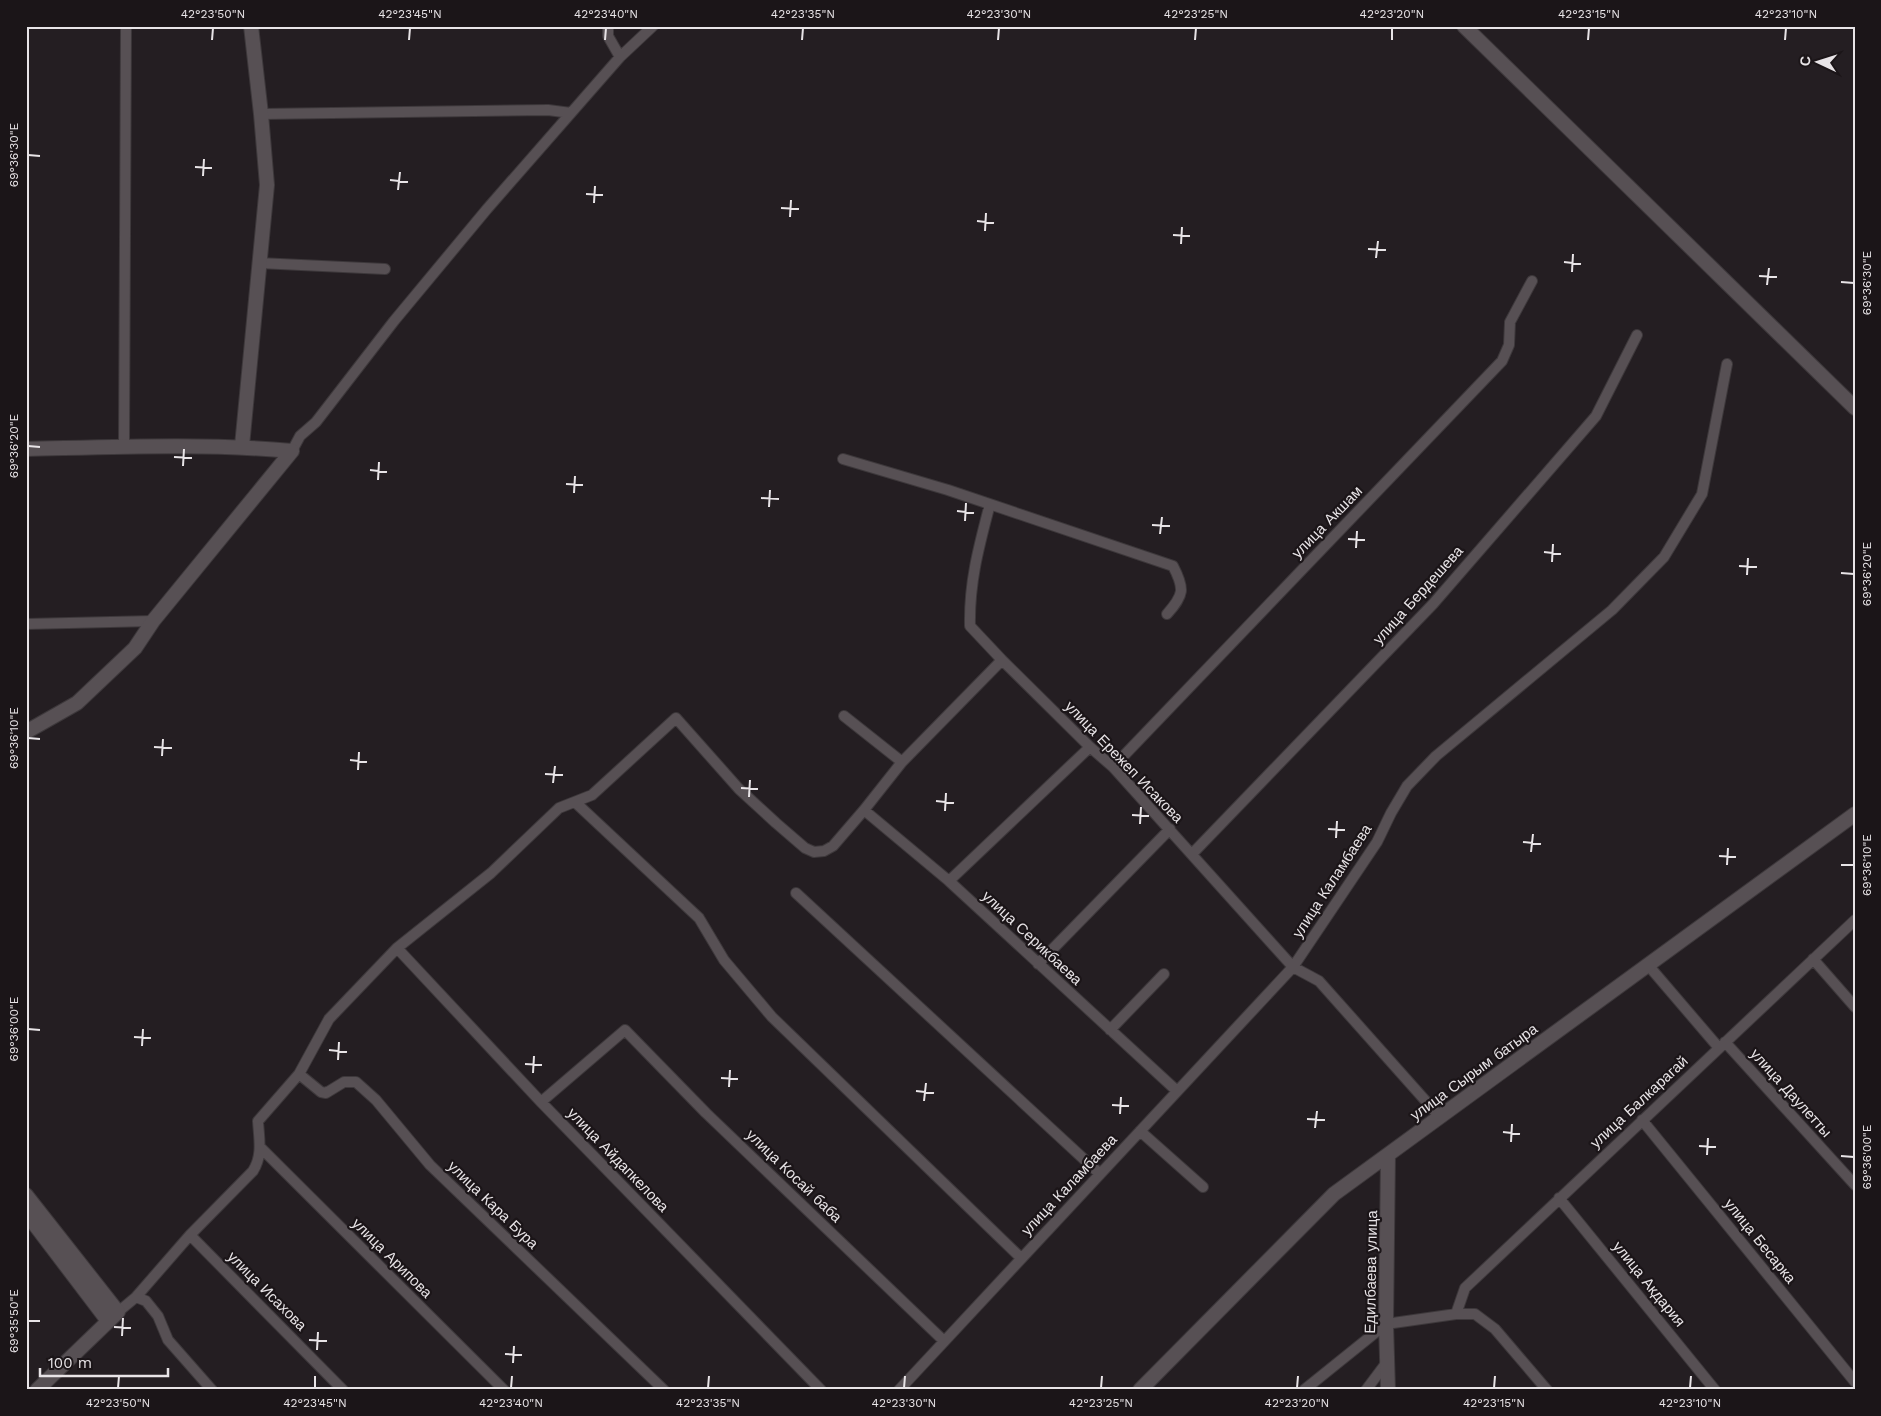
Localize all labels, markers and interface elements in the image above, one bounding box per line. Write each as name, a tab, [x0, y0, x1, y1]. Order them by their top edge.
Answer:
text: 42°23'50"N	[181, 7, 245, 21]
text: 42°23'45"N	[378, 7, 442, 21]
text: 42°23'40"N	[574, 7, 638, 21]
text: 42°23'35"N	[771, 7, 835, 21]
text: 42°23'30"N	[967, 7, 1031, 21]
text: 42°23'25"N	[1164, 7, 1228, 21]
text: 42°23'20"N	[1360, 7, 1424, 21]
text: 42°23'15"N	[1558, 7, 1620, 21]
text: 42°23'10"N	[1755, 7, 1817, 21]
north arrow	[1794, 38, 1844, 88]
text: С	[1797, 55, 1813, 67]
text: 69°36'30"E	[7, 123, 21, 187]
text: 69°36'30"E	[1860, 251, 1874, 315]
text: 69°36'20"E	[7, 414, 21, 478]
street label: улица Акшам	[1288, 482, 1366, 562]
street label: улица Бердешева	[1369, 542, 1467, 648]
text: 69°36'20"E	[1860, 542, 1874, 606]
street label: улица Ережеп Исакова	[1061, 697, 1187, 827]
text: 69°36'10"E	[7, 707, 21, 769]
street label: улица Каламбаева	[1289, 820, 1376, 941]
text: 69°36'10"E	[1860, 834, 1874, 896]
street label: улица Серикбаева	[978, 887, 1086, 989]
text: 69°36'00"E	[7, 996, 21, 1061]
street label: улица Сырым батыра	[1407, 1019, 1542, 1124]
street label: улица Даулетты	[1747, 1045, 1835, 1141]
street label: улица Балкарагай	[1586, 1052, 1692, 1152]
street label: улица Айдапкелова	[564, 1104, 673, 1216]
text: 69°36'00"E	[1860, 1124, 1874, 1189]
street label: улица Косай баба	[742, 1126, 846, 1227]
street label: улица Каламбаева	[1017, 1130, 1121, 1239]
street label: улица Кара Бура	[444, 1157, 542, 1253]
street label: улица Бесарка	[1720, 1195, 1800, 1288]
street label: Едилбаева улица	[1361, 1210, 1381, 1334]
street label: улица Арипова	[348, 1214, 436, 1302]
street label: улица Акдария	[1609, 1238, 1689, 1330]
street label: улица Исахова	[224, 1248, 311, 1335]
text: 69°35'50"E	[7, 1289, 21, 1353]
scale bar	[40, 1346, 168, 1378]
text: 100 m	[48, 1354, 92, 1372]
text: 42°23'50"N	[86, 1396, 150, 1410]
text: 42°23'45"N	[283, 1396, 347, 1410]
text: 42°23'40"N	[479, 1396, 543, 1410]
text: 42°23'35"N	[676, 1396, 740, 1410]
text: 42°23'30"N	[872, 1396, 936, 1410]
text: 42°23'25"N	[1069, 1396, 1133, 1410]
text: 42°23'20"N	[1265, 1396, 1329, 1410]
text: 42°23'15"N	[1463, 1396, 1525, 1410]
text: 42°23'10"N	[1659, 1396, 1721, 1410]

